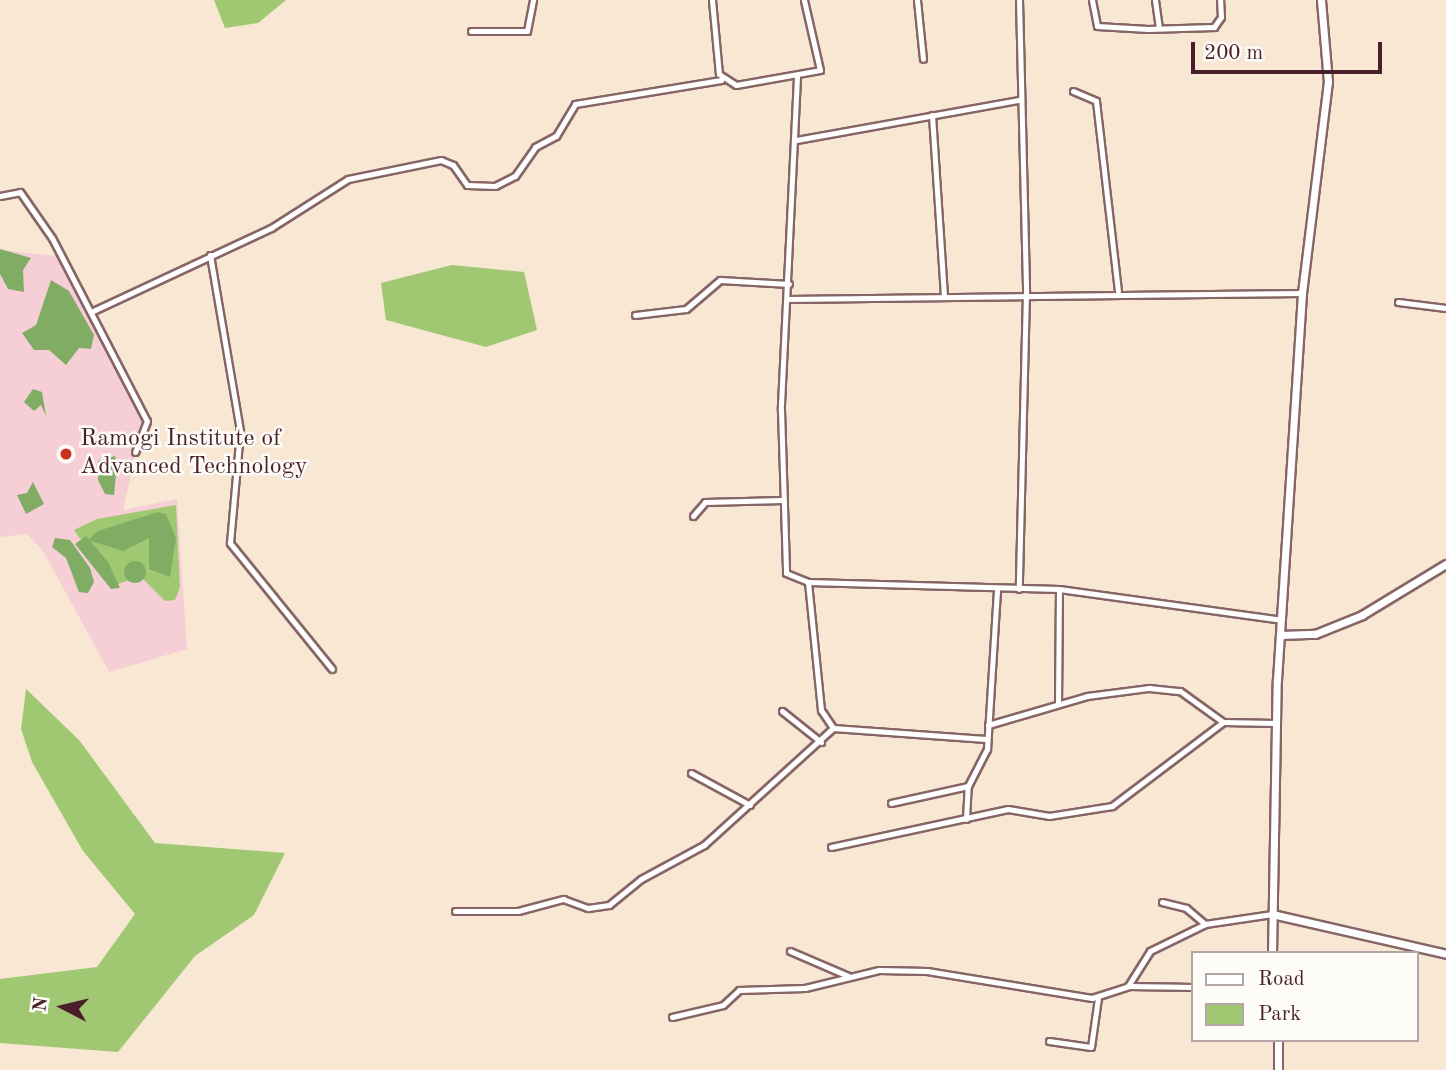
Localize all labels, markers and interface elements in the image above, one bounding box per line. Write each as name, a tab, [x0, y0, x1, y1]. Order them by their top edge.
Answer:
scale bar	[1194, 28, 1385, 72]
text: 200 m	[1204, 43, 1263, 64]
place label: Ramogi Institute of Advanced Technology	[80, 426, 307, 482]
marker: Ramogi Institute of Advanced Technology	[58, 446, 74, 462]
legend	[1190, 951, 1418, 1042]
text: Road	[1258, 969, 1305, 990]
north arrow	[28, 972, 98, 1042]
text: N	[31, 996, 52, 1013]
text: Park	[1258, 1004, 1301, 1025]

